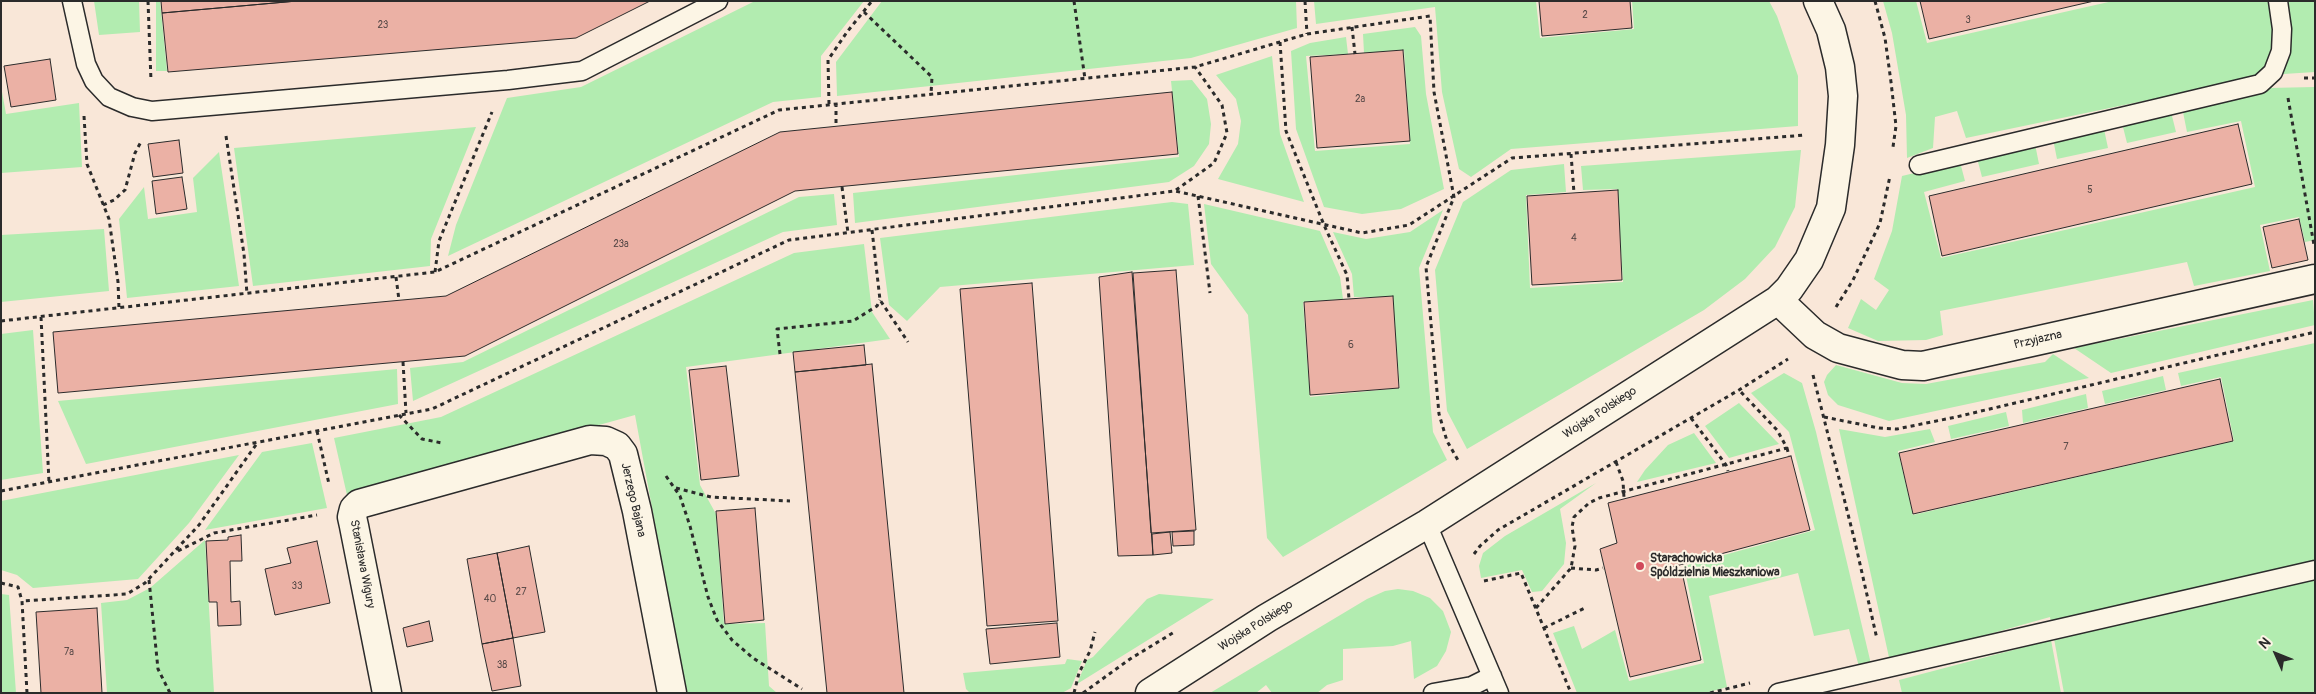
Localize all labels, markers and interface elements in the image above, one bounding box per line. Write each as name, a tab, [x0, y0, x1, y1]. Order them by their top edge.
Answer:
house number: 2	[1582, 9, 1588, 21]
house number: 3	[1965, 14, 1971, 26]
house number: 23	[378, 19, 388, 31]
house number: 2a	[1355, 93, 1365, 105]
house number: 5	[2087, 184, 2093, 196]
house number: 4	[1571, 232, 1577, 244]
house number: 23a	[613, 238, 629, 250]
street label: Przyjazna	[2013, 327, 2063, 353]
house number: 6	[1348, 339, 1354, 351]
street label: Wojska Polskiego	[1561, 384, 1639, 442]
house number: 7	[2063, 441, 2069, 453]
street label: Jerzego Bajana	[617, 461, 649, 539]
street label: Stanisława Wigury	[346, 518, 378, 610]
place label: Starachowicka Spóldzielnia Mieszkaniowa	[1650, 552, 1780, 580]
marker: Starachowicka Spóldzielnia Mieszkaniowa	[1634, 560, 1646, 572]
house number: 33	[291, 580, 303, 592]
house number: 27	[516, 586, 526, 598]
house number: 40	[484, 593, 496, 605]
street label: Wojska Polskiego	[1216, 597, 1296, 655]
north arrow	[2251, 629, 2301, 679]
text: N	[2255, 634, 2274, 653]
house number: 7a	[64, 646, 74, 658]
house number: 38	[497, 659, 507, 671]

